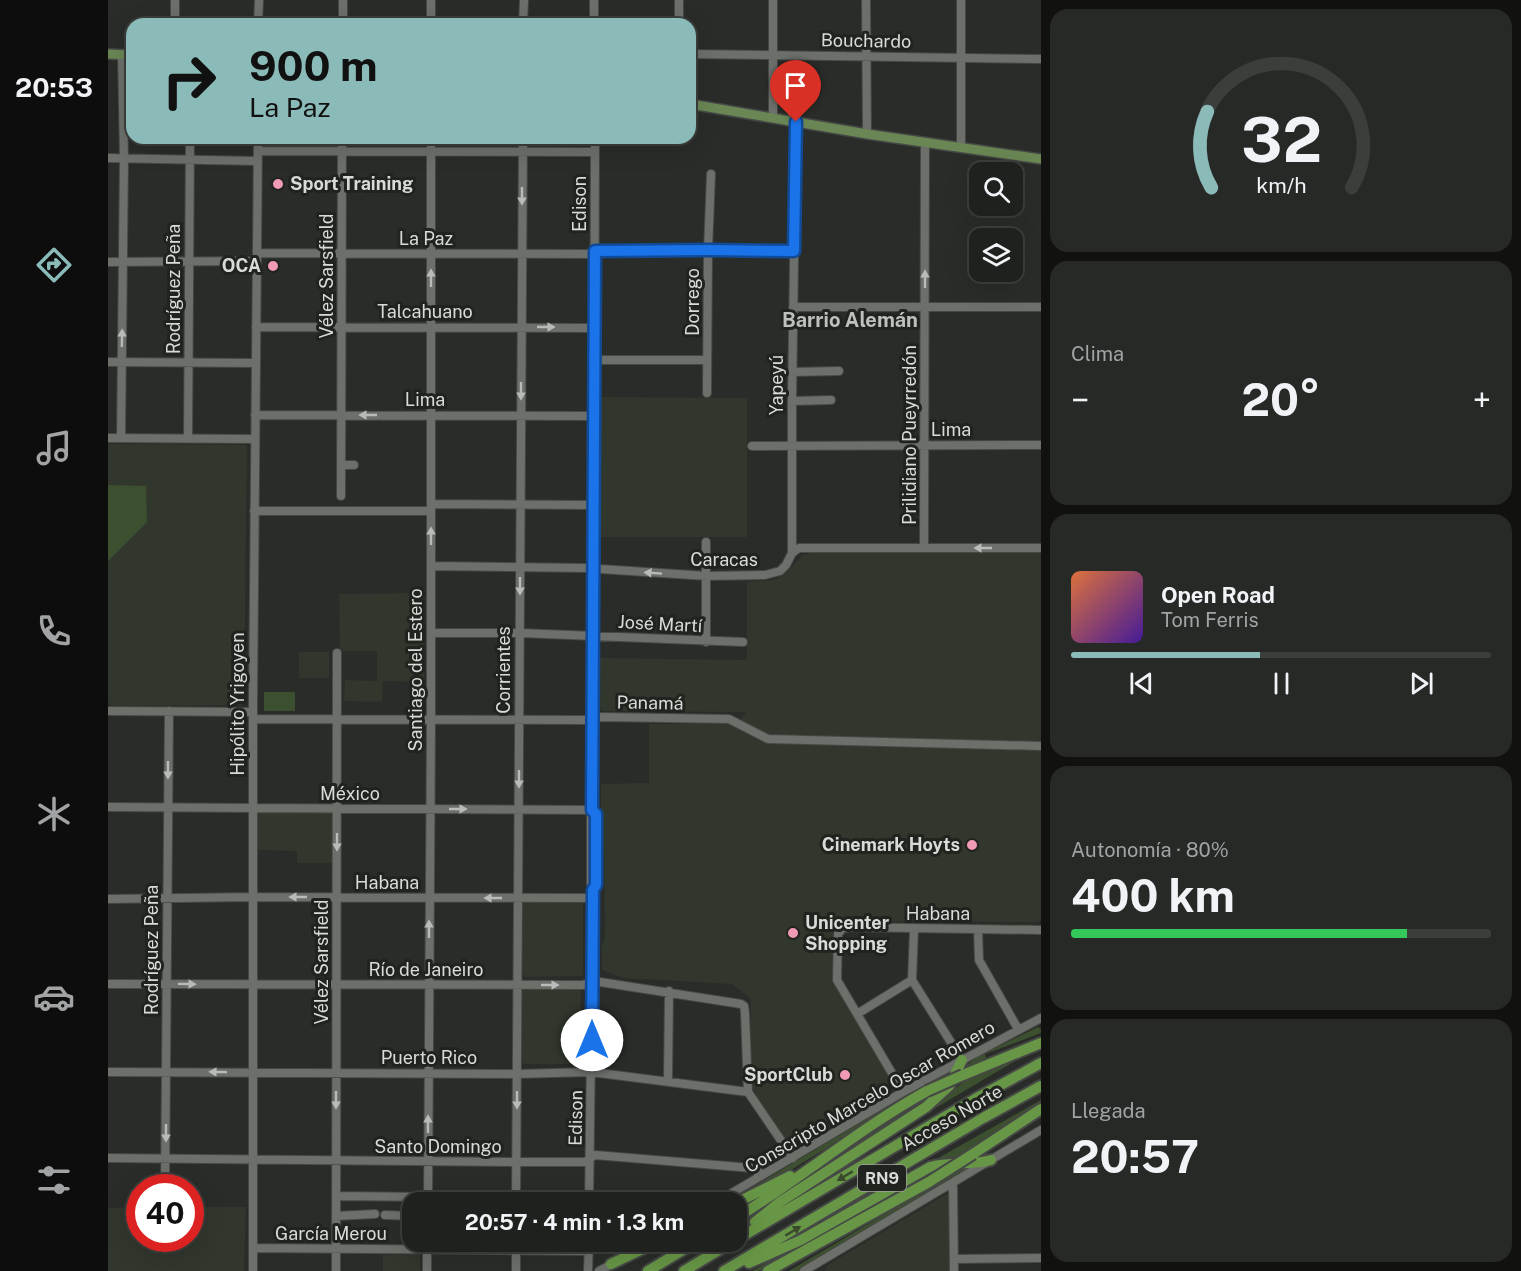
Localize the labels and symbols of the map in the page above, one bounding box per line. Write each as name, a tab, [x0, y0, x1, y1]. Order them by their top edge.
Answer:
street label: Bouchardo	[821, 29, 911, 52]
pin	[770, 60, 821, 122]
place label: Sport Training	[290, 173, 413, 194]
street label: Edison	[569, 176, 590, 232]
marker: Sport Training	[271, 177, 285, 191]
one-way arrow	[517, 187, 527, 206]
street label: Vélez Sarsfield	[316, 214, 337, 338]
street label: Rodríguez Peña	[163, 224, 184, 354]
street label: La Paz	[399, 228, 453, 249]
place label: OCA	[222, 255, 261, 276]
marker: OCA	[266, 259, 280, 273]
one-way arrow	[426, 268, 436, 287]
street label: Dorrego	[682, 268, 703, 336]
one-way arrow	[920, 269, 930, 288]
street label: Talcahuano	[377, 301, 473, 322]
district label: Barrio Alemán	[782, 308, 918, 332]
one-way arrow	[536, 323, 555, 332]
one-way arrow	[117, 328, 127, 347]
street label: Prilidiano Pueyrredón	[899, 345, 920, 525]
street label: Yapeyú	[766, 355, 787, 415]
one-way arrow	[516, 382, 526, 401]
street label: Lima	[405, 389, 445, 410]
one-way arrow	[358, 410, 377, 419]
street label: Lima	[931, 419, 971, 440]
one-way arrow	[426, 526, 436, 545]
one-way arrow	[973, 543, 992, 553]
street label: Caracas	[690, 549, 758, 570]
one-way arrow	[644, 568, 663, 578]
one-way arrow	[515, 577, 525, 596]
street label: Santiago del Estero	[405, 588, 426, 752]
street label: José Martí	[617, 611, 703, 636]
street label: Corrientes	[493, 626, 514, 714]
street label: Hipólito Yrigoyen	[227, 632, 248, 776]
street label: Panamá	[616, 691, 684, 714]
one-way arrow	[163, 760, 173, 779]
one-way arrow	[514, 769, 524, 788]
street label: México	[320, 783, 380, 804]
one-way arrow	[449, 804, 468, 814]
one-way arrow	[332, 832, 342, 851]
place label: Cinemark Hoyts	[822, 834, 960, 855]
marker: Cinemark Hoyts	[965, 838, 979, 852]
street label: Habana	[355, 872, 419, 893]
street label: Rodríguez Peña	[141, 885, 162, 1015]
one-way arrow	[288, 892, 307, 902]
one-way arrow	[483, 893, 502, 903]
street label: Vélez Sarsfield	[311, 900, 332, 1024]
street label: Habana	[906, 903, 970, 924]
place label: Unicenter Shopping	[805, 912, 890, 954]
one-way arrow	[425, 919, 434, 938]
marker: Unicenter Shopping	[786, 926, 800, 940]
street label: Río de Janeiro	[369, 959, 483, 980]
one-way arrow	[178, 979, 197, 988]
one-way arrow	[541, 980, 560, 990]
position arrow	[560, 1008, 624, 1072]
street label: Conscripto Marcelo Oscar Romero	[741, 1016, 998, 1177]
street label: Puerto Rico	[381, 1047, 477, 1068]
place label: SportClub	[744, 1064, 833, 1085]
one-way arrow	[209, 1067, 228, 1077]
marker: SportClub	[838, 1068, 852, 1082]
street label: Acceso Norte	[898, 1080, 1006, 1155]
one-way arrow	[331, 1090, 341, 1109]
one-way arrow	[512, 1090, 522, 1109]
street label: Edison	[565, 1090, 586, 1146]
one-way arrow	[423, 1114, 433, 1133]
one-way arrow	[161, 1123, 171, 1142]
street label: Santo Domingo	[374, 1136, 502, 1157]
road number: RN9	[858, 1165, 906, 1191]
one-way arrow	[837, 1170, 853, 1181]
speed limit sign: 40	[126, 1174, 204, 1252]
street label: García Merou	[275, 1223, 387, 1244]
one-way arrow	[785, 1225, 801, 1236]

